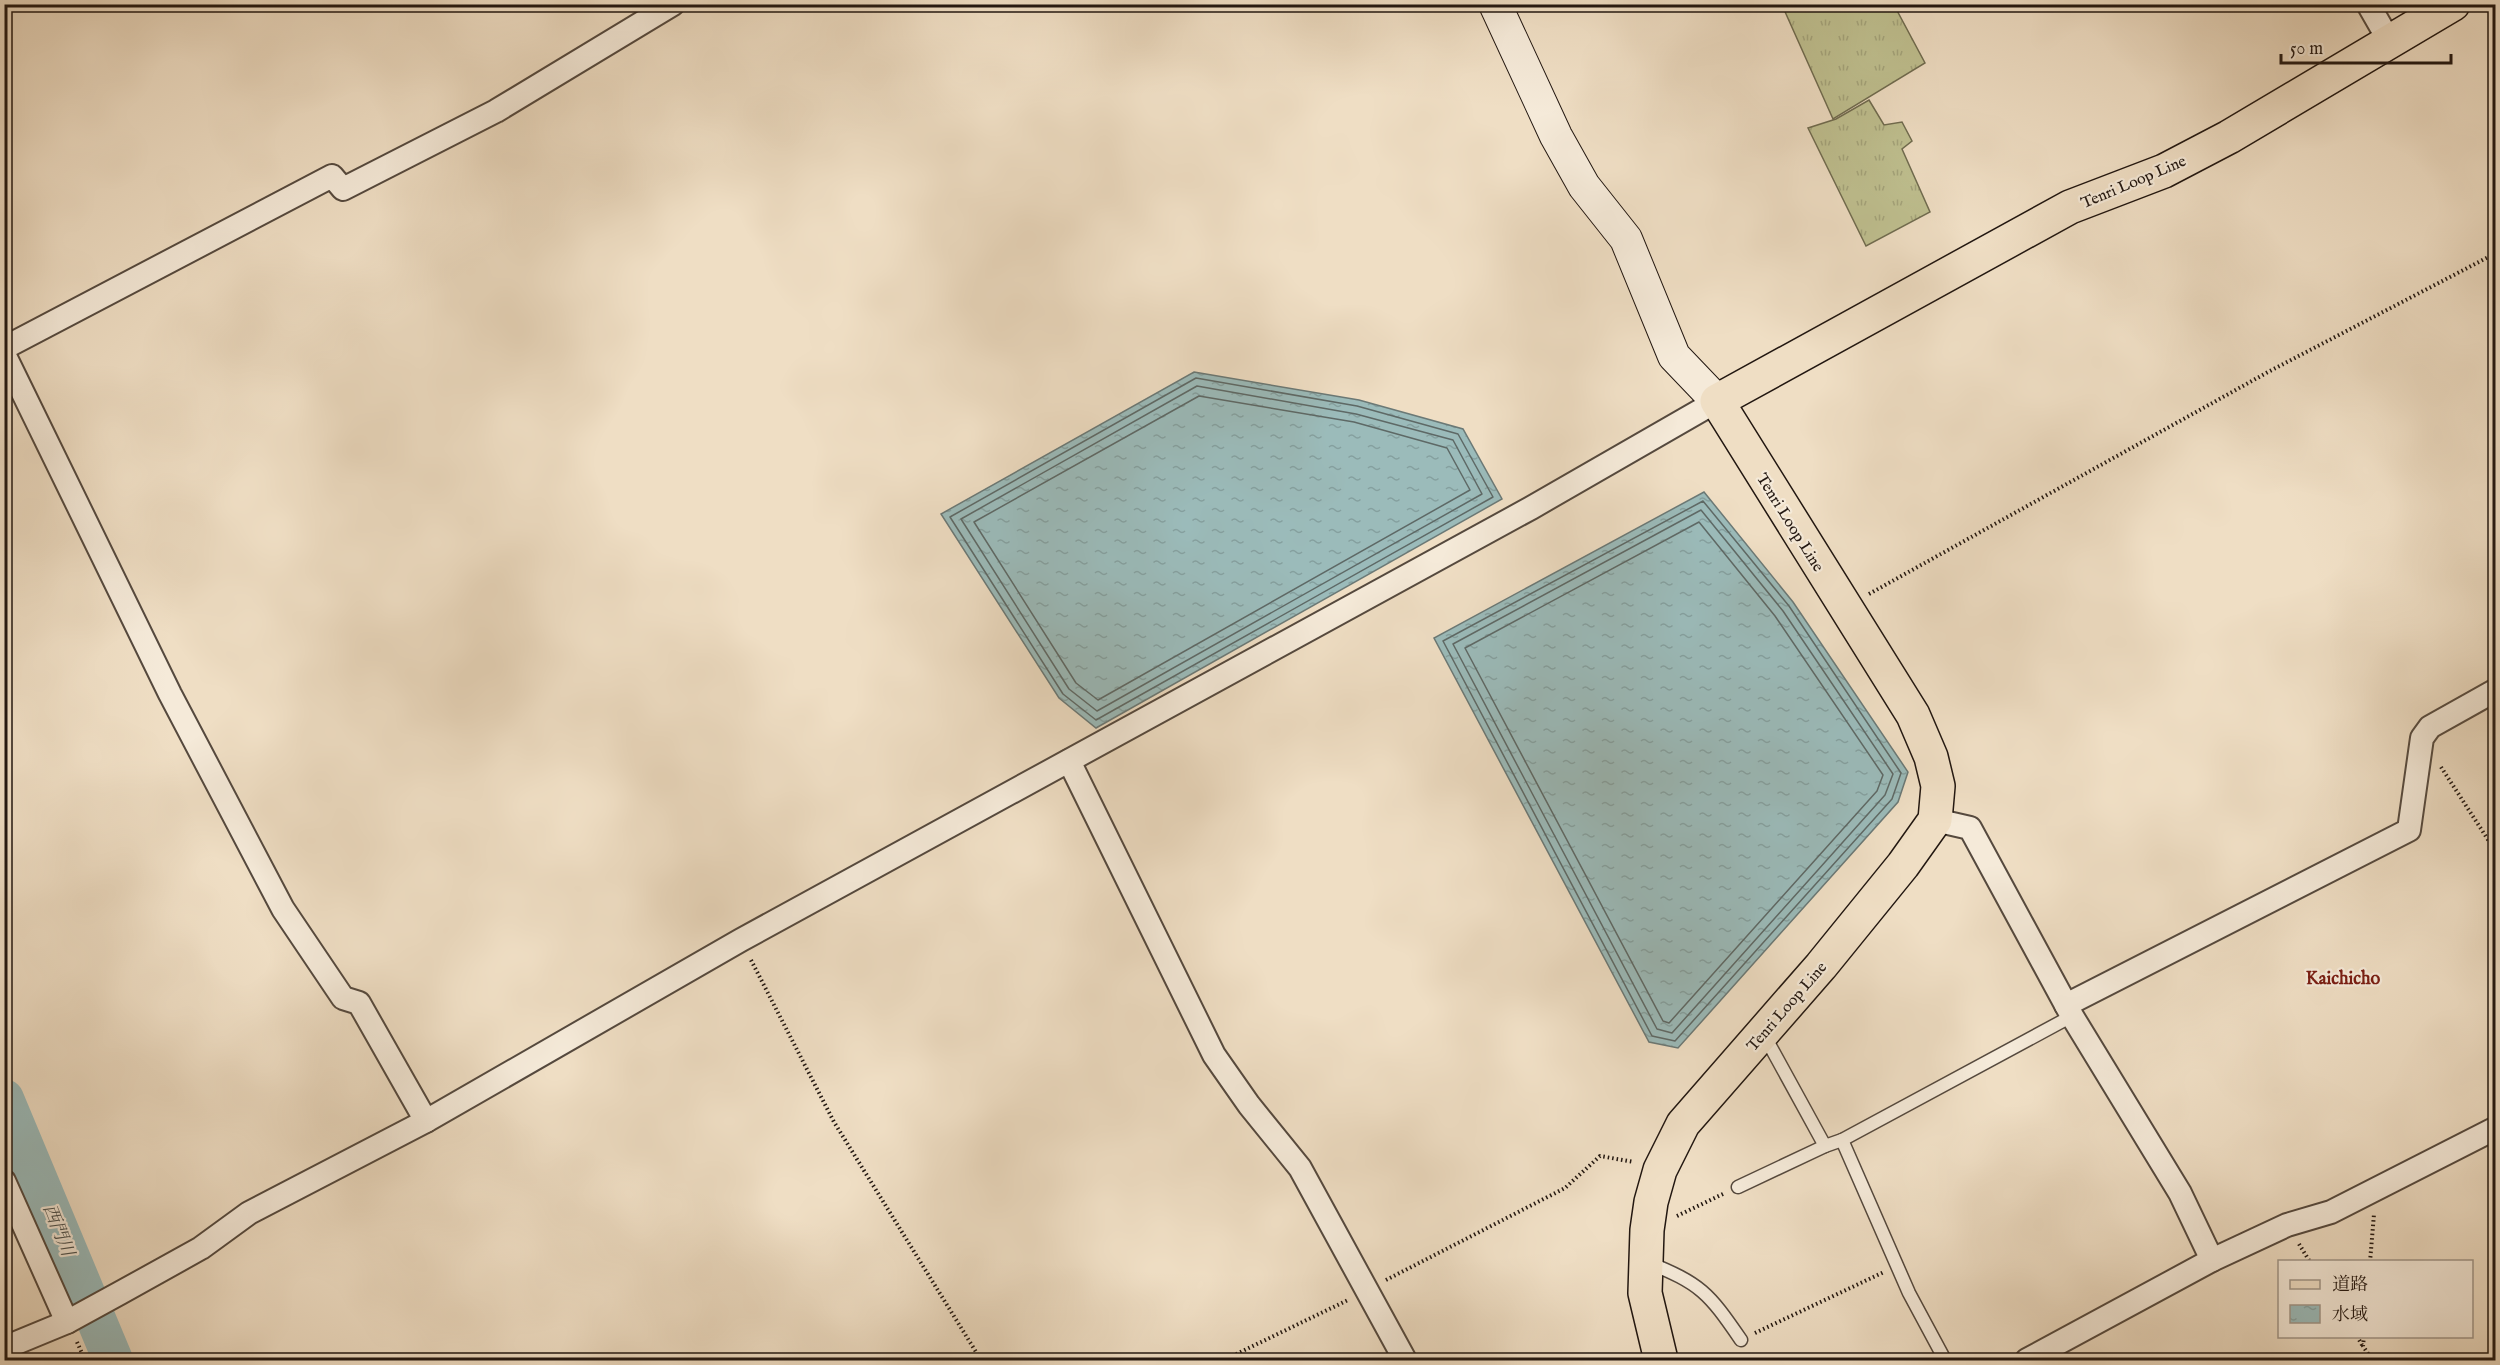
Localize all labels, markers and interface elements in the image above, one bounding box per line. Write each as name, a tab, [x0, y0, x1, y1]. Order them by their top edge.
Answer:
scale bar	[2281, 27, 2450, 65]
text: 50 m	[2290, 38, 2323, 61]
street label: Tenri Loop Line	[2078, 152, 2189, 214]
street label: Tenri Loop Line	[1751, 470, 1828, 576]
street label: Tenri Loop Line	[1743, 958, 1832, 1056]
district label: Kaichicho	[2306, 968, 2381, 991]
water label: 西門川	[37, 1201, 79, 1262]
legend	[2278, 1260, 2473, 1338]
text: 道路	[2332, 1274, 2368, 1297]
text: 水域	[2332, 1304, 2368, 1327]

